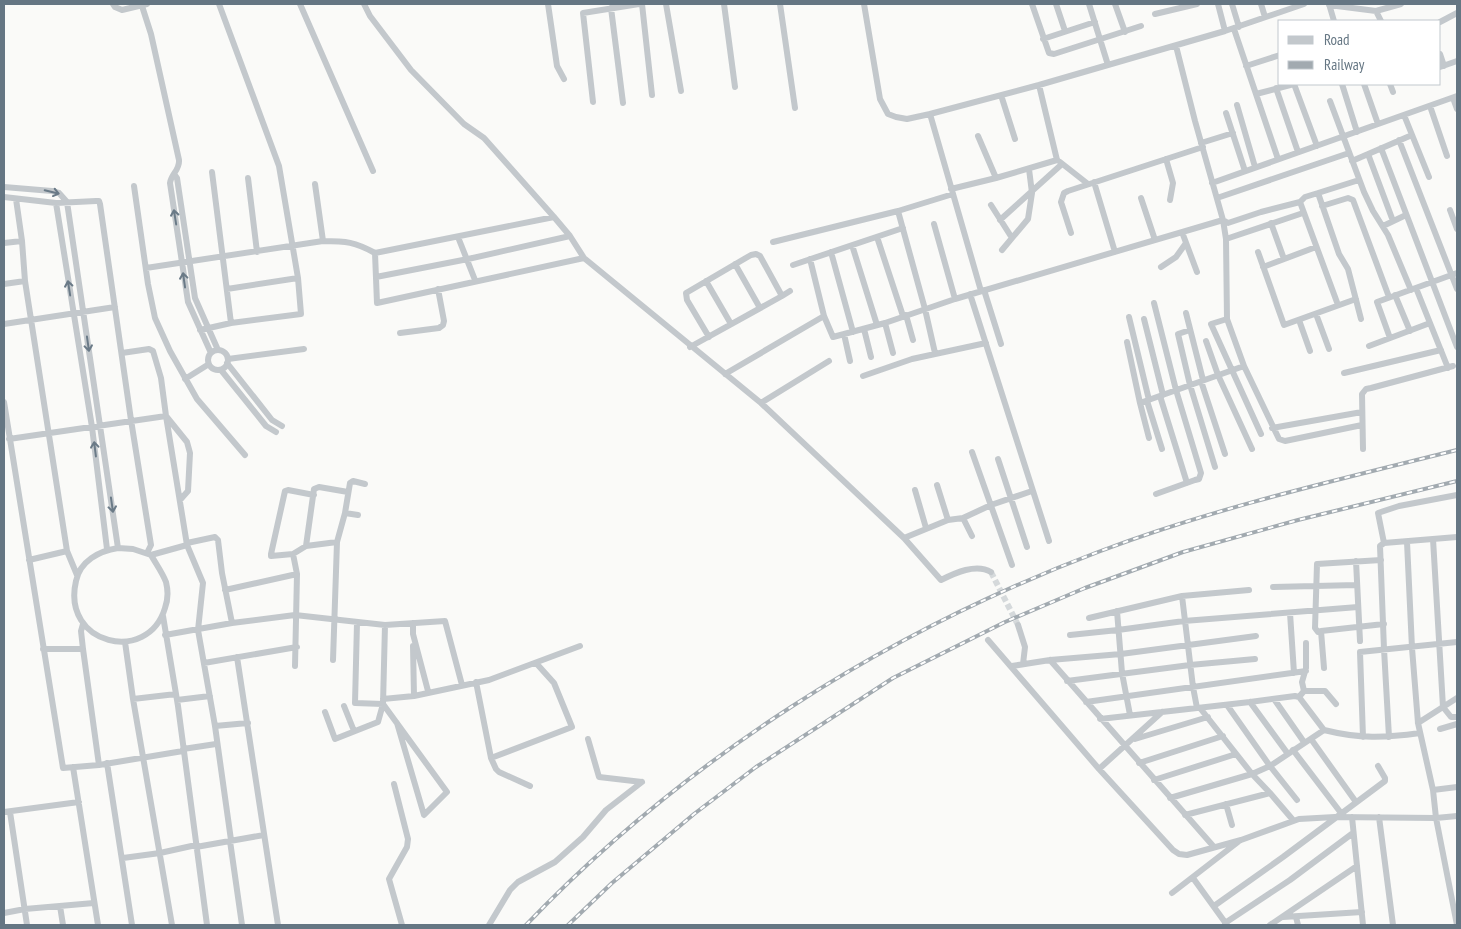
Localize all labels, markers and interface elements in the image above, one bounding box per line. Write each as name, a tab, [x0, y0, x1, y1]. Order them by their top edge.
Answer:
legend	[1278, 20, 1441, 85]
text: Road	[1324, 30, 1350, 49]
text: Railway	[1324, 55, 1365, 74]
one-way arrow	[44, 188, 60, 197]
one-way arrow	[170, 210, 180, 226]
one-way arrow	[179, 272, 189, 288]
one-way arrow	[64, 281, 74, 297]
one-way arrow	[83, 336, 93, 352]
one-way arrow	[90, 441, 100, 457]
one-way arrow	[107, 496, 117, 512]

